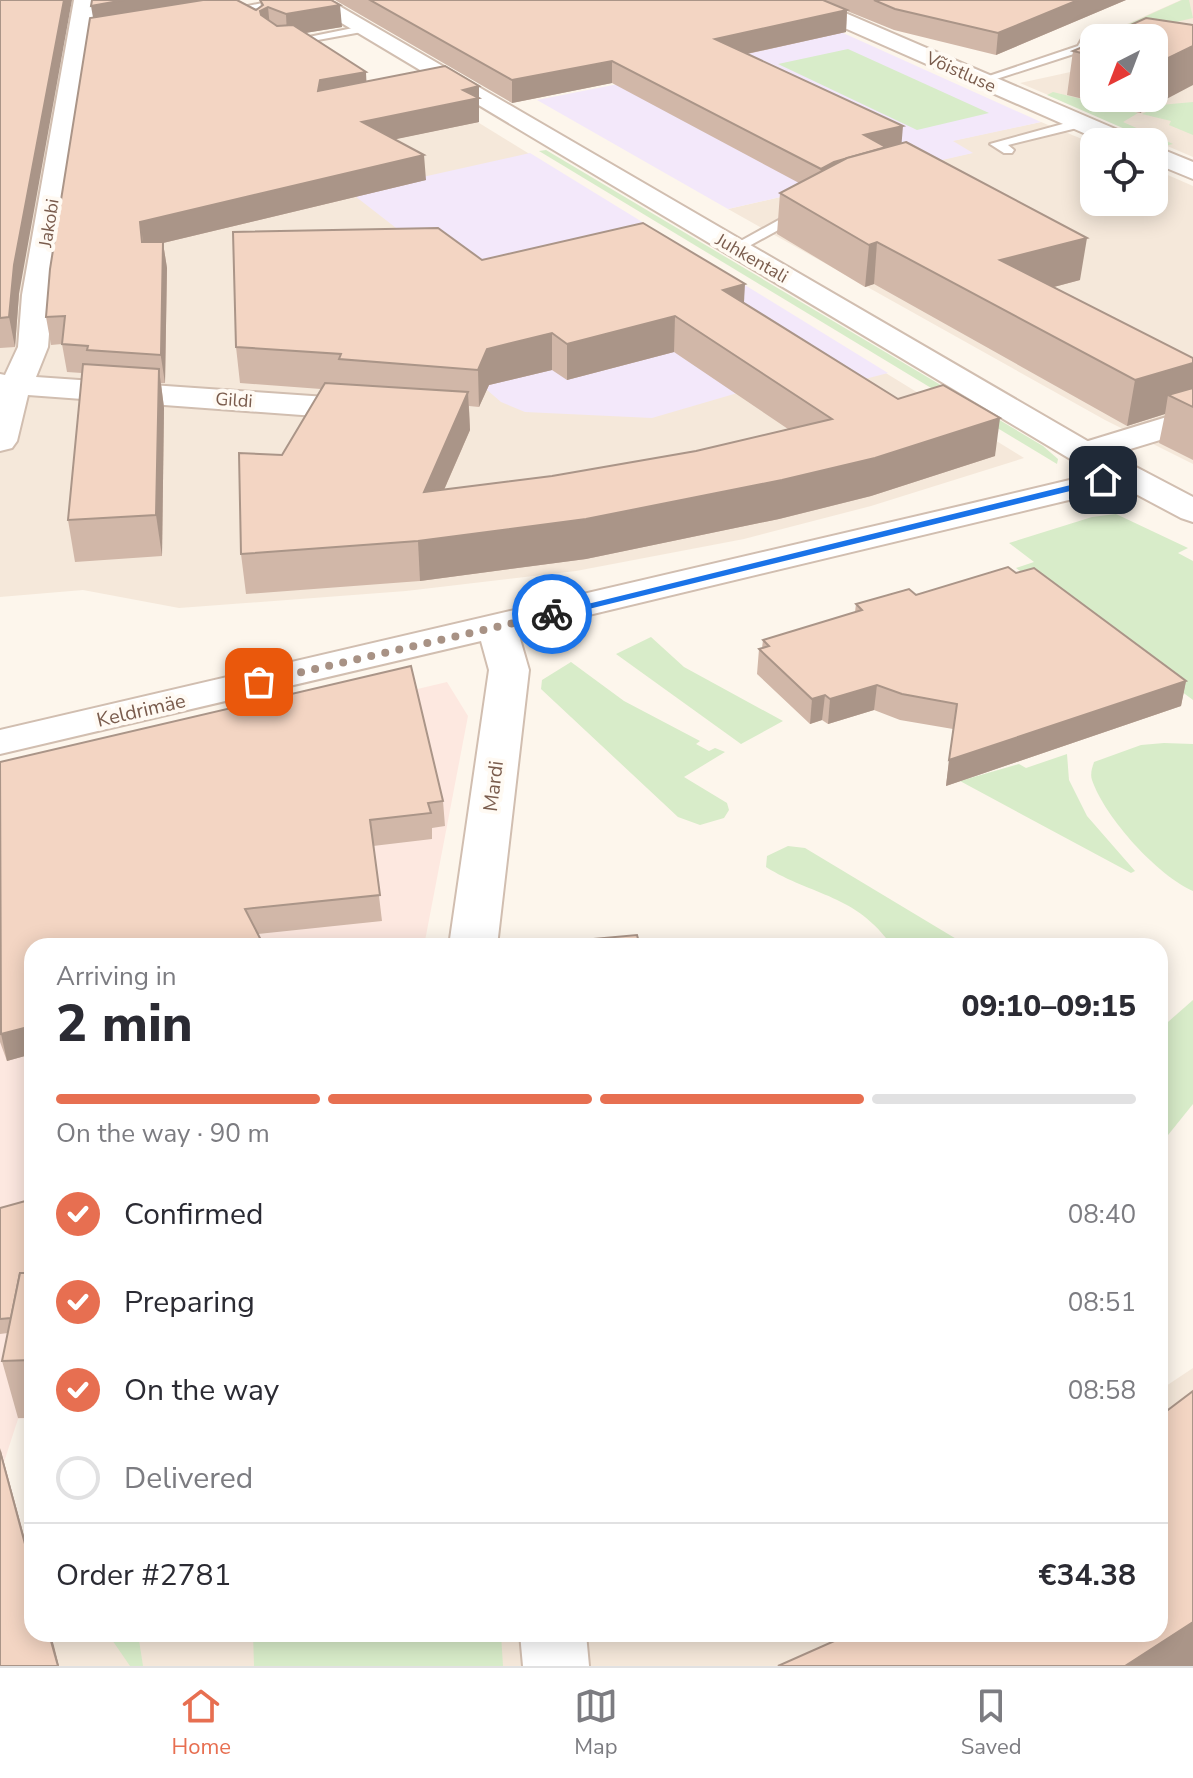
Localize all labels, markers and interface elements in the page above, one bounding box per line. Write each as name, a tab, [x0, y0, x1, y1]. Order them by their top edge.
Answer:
north arrow	[1080, 24, 1168, 112]
map controls	[1080, 24, 1168, 216]
street label: Võistluse	[921, 46, 1000, 98]
button: locate	[1080, 128, 1168, 216]
street label: Jakobi	[33, 197, 65, 250]
street label: Juhkentali	[710, 227, 793, 288]
street label: Gildi	[215, 387, 253, 413]
pin	[1069, 446, 1137, 514]
icon: home	[1081, 458, 1125, 502]
courier	[512, 574, 592, 654]
icon: bike	[530, 592, 574, 636]
pin	[225, 648, 293, 716]
icon: bag	[237, 660, 281, 704]
street label: Keldrimäe	[94, 687, 188, 734]
street label: Mardi	[477, 759, 510, 813]
text: Arriving in	[56, 959, 177, 994]
text: 09:10–09:15	[961, 986, 1136, 1027]
text: 2 min	[56, 988, 193, 1059]
text: On the way · 90 m	[56, 1116, 270, 1151]
icon: check	[56, 1192, 100, 1236]
text: Confirmed	[124, 1194, 264, 1235]
text: 08:40	[1068, 1197, 1136, 1232]
icon: check	[56, 1280, 100, 1324]
text: Preparing	[124, 1282, 255, 1323]
text: 08:51	[1068, 1285, 1136, 1320]
icon: check	[56, 1368, 100, 1412]
text: On the way	[124, 1370, 279, 1411]
text: 08:58	[1068, 1373, 1136, 1408]
text: Delivered	[124, 1458, 253, 1499]
text: Order #2781	[56, 1555, 231, 1596]
text: €34.38	[1039, 1555, 1136, 1596]
tab: Home	[171, 1684, 231, 1762]
tab: Map	[574, 1684, 618, 1762]
tab: Saved	[961, 1684, 1022, 1762]

